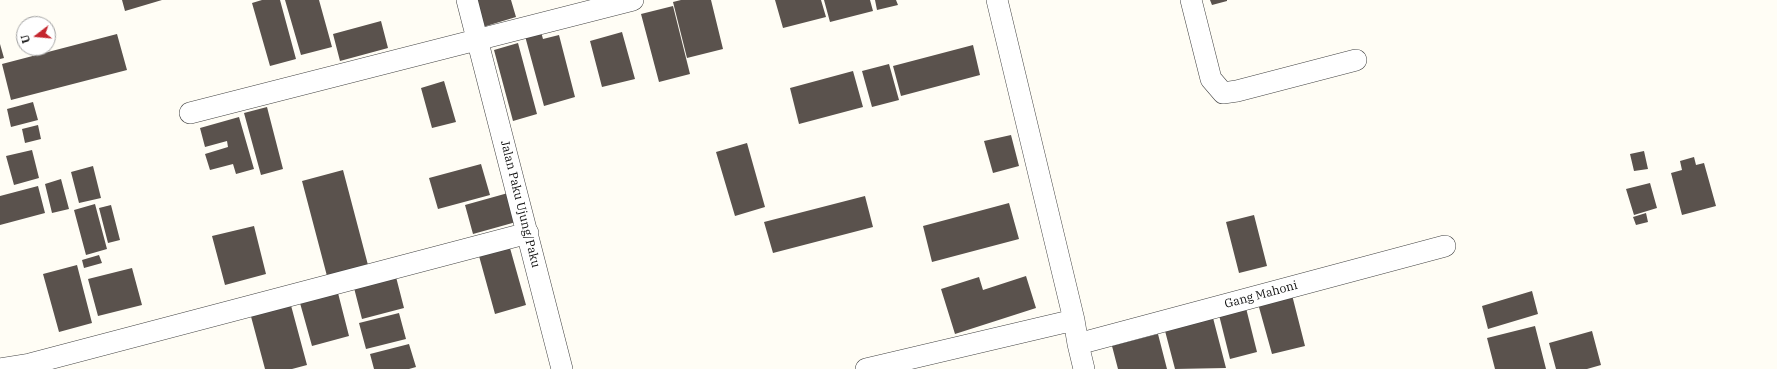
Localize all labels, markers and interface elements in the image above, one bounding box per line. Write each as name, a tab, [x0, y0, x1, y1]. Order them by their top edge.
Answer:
north arrow	[16, 16, 56, 56]
text: U	[18, 33, 33, 45]
street label: Jalan Paku Ujung/Paku	[497, 139, 543, 269]
street label: Gang Mahoni	[1223, 278, 1299, 312]

